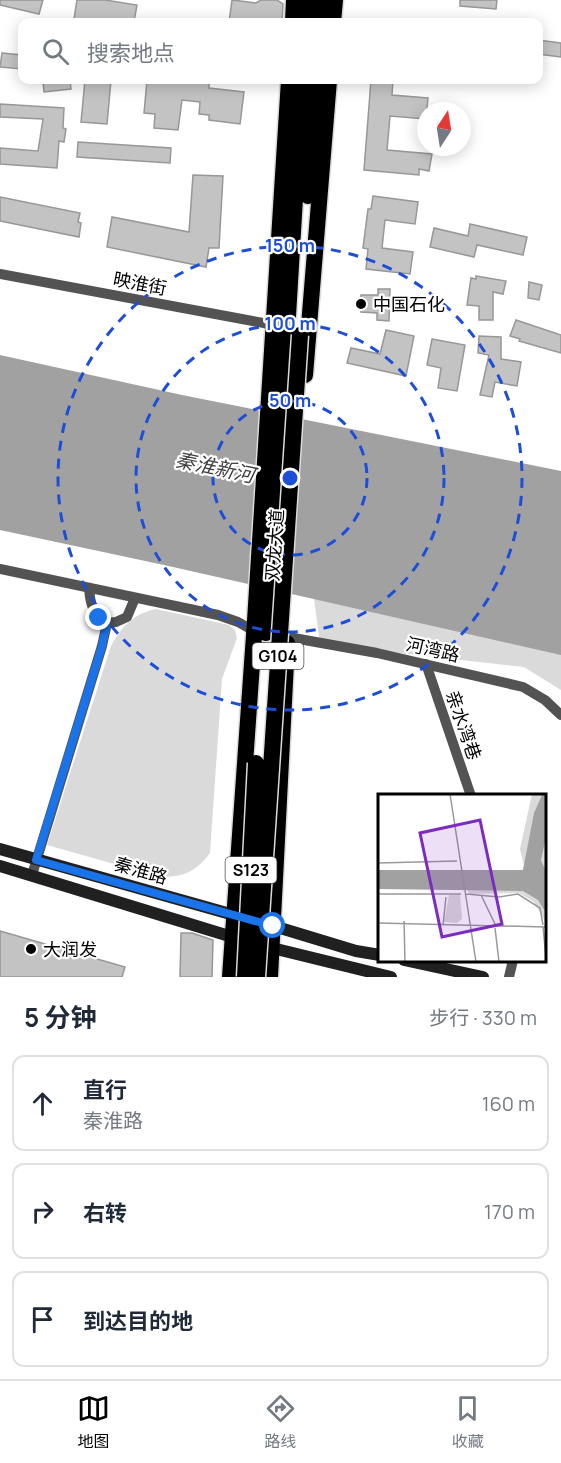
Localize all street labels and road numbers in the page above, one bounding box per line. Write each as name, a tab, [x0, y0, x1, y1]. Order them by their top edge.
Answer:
street label: 映淮街	[111, 266, 169, 300]
street label: 双龙大道	[260, 508, 288, 582]
street label: 河湾路	[404, 631, 462, 667]
road number: G104	[252, 643, 304, 669]
street label: 亲水湾巷	[441, 687, 487, 763]
street label: 秦淮路	[112, 851, 170, 889]
road number: S123	[226, 857, 276, 883]

